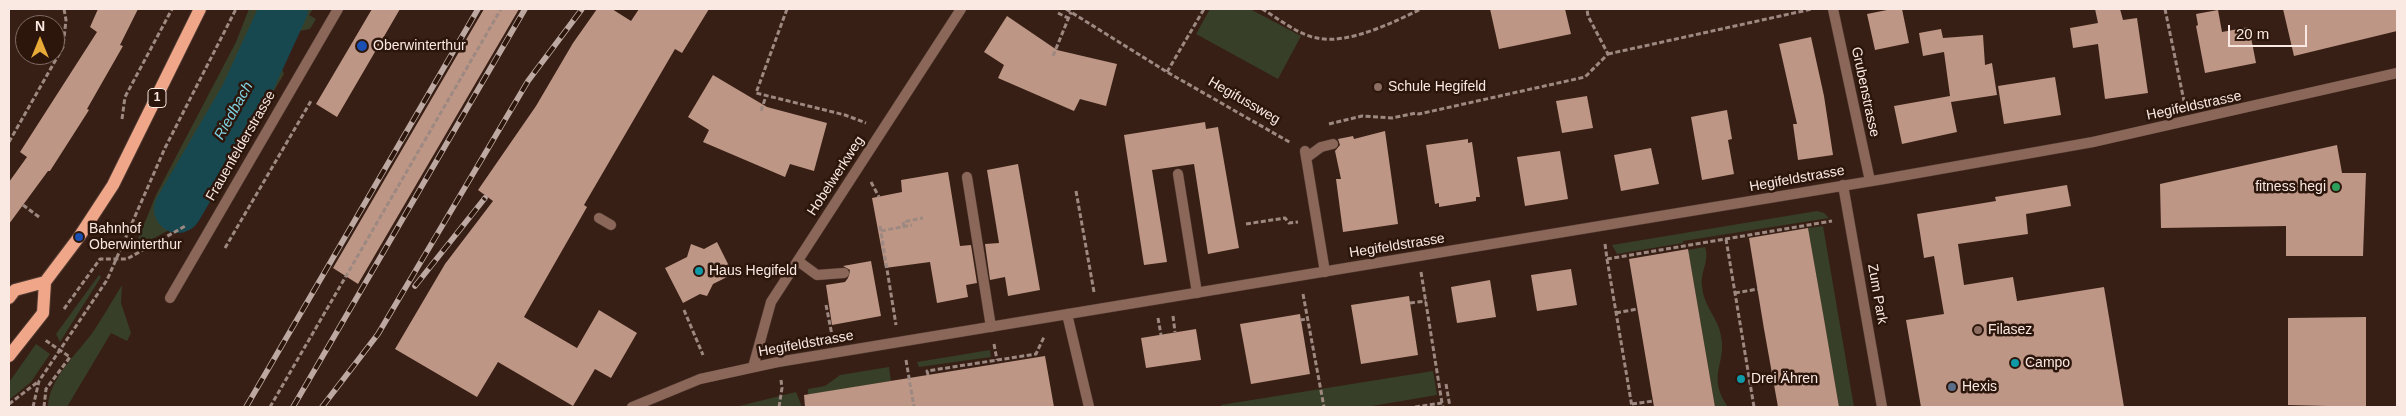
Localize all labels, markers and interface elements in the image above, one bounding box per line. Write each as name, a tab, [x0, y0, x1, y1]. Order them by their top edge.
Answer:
north arrow	[15, 15, 65, 65]
scale bar	[2231, 15, 2310, 47]
text: N	[35, 18, 45, 34]
text: 20 m	[2236, 25, 2269, 42]
place label: Oberwinterthur	[373, 38, 466, 54]
marker: Oberwinterthur	[355, 39, 369, 53]
street label: Grubenstrasse	[1847, 45, 1883, 139]
street label: Hegifussweg	[1205, 74, 1283, 128]
water label: Riedbach	[211, 79, 257, 143]
place label: Schule Hegifeld	[1388, 79, 1486, 95]
marker: Schule Hegifeld	[1372, 81, 1384, 93]
street label: Frauenfelderstrasse	[203, 88, 279, 204]
street label: Hegifeldstrasse	[2145, 88, 2243, 124]
road number: 1	[148, 89, 166, 108]
street label: Hobelwerkweg	[804, 133, 868, 219]
street label: Hegifeldstrasse	[1748, 162, 1846, 196]
place label: fitness hegi	[2255, 179, 2326, 195]
marker: fitness hegi	[2330, 181, 2342, 193]
place label: Bahnhof Oberwinterthur	[89, 221, 182, 253]
street label: Hegifeldstrasse	[1348, 230, 1446, 262]
marker: Bahnhof Oberwinterthur	[73, 231, 85, 243]
place label: Haus Hegifeld	[709, 263, 797, 279]
street label: Zum Park	[1863, 263, 1891, 325]
marker: Haus Hegifeld	[693, 265, 705, 277]
place label: Filasez	[1988, 322, 2032, 338]
marker: Filasez	[1972, 324, 1984, 336]
street label: Hegifeldstrasse	[757, 327, 855, 361]
place label: Campo	[2025, 355, 2070, 371]
marker: Campo	[2009, 357, 2021, 369]
place label: Drei Ähren	[1751, 371, 1818, 387]
marker: Drei Ähren	[1735, 373, 1747, 385]
place label: Hexis	[1962, 379, 1997, 395]
marker: Hexis	[1946, 381, 1958, 393]

